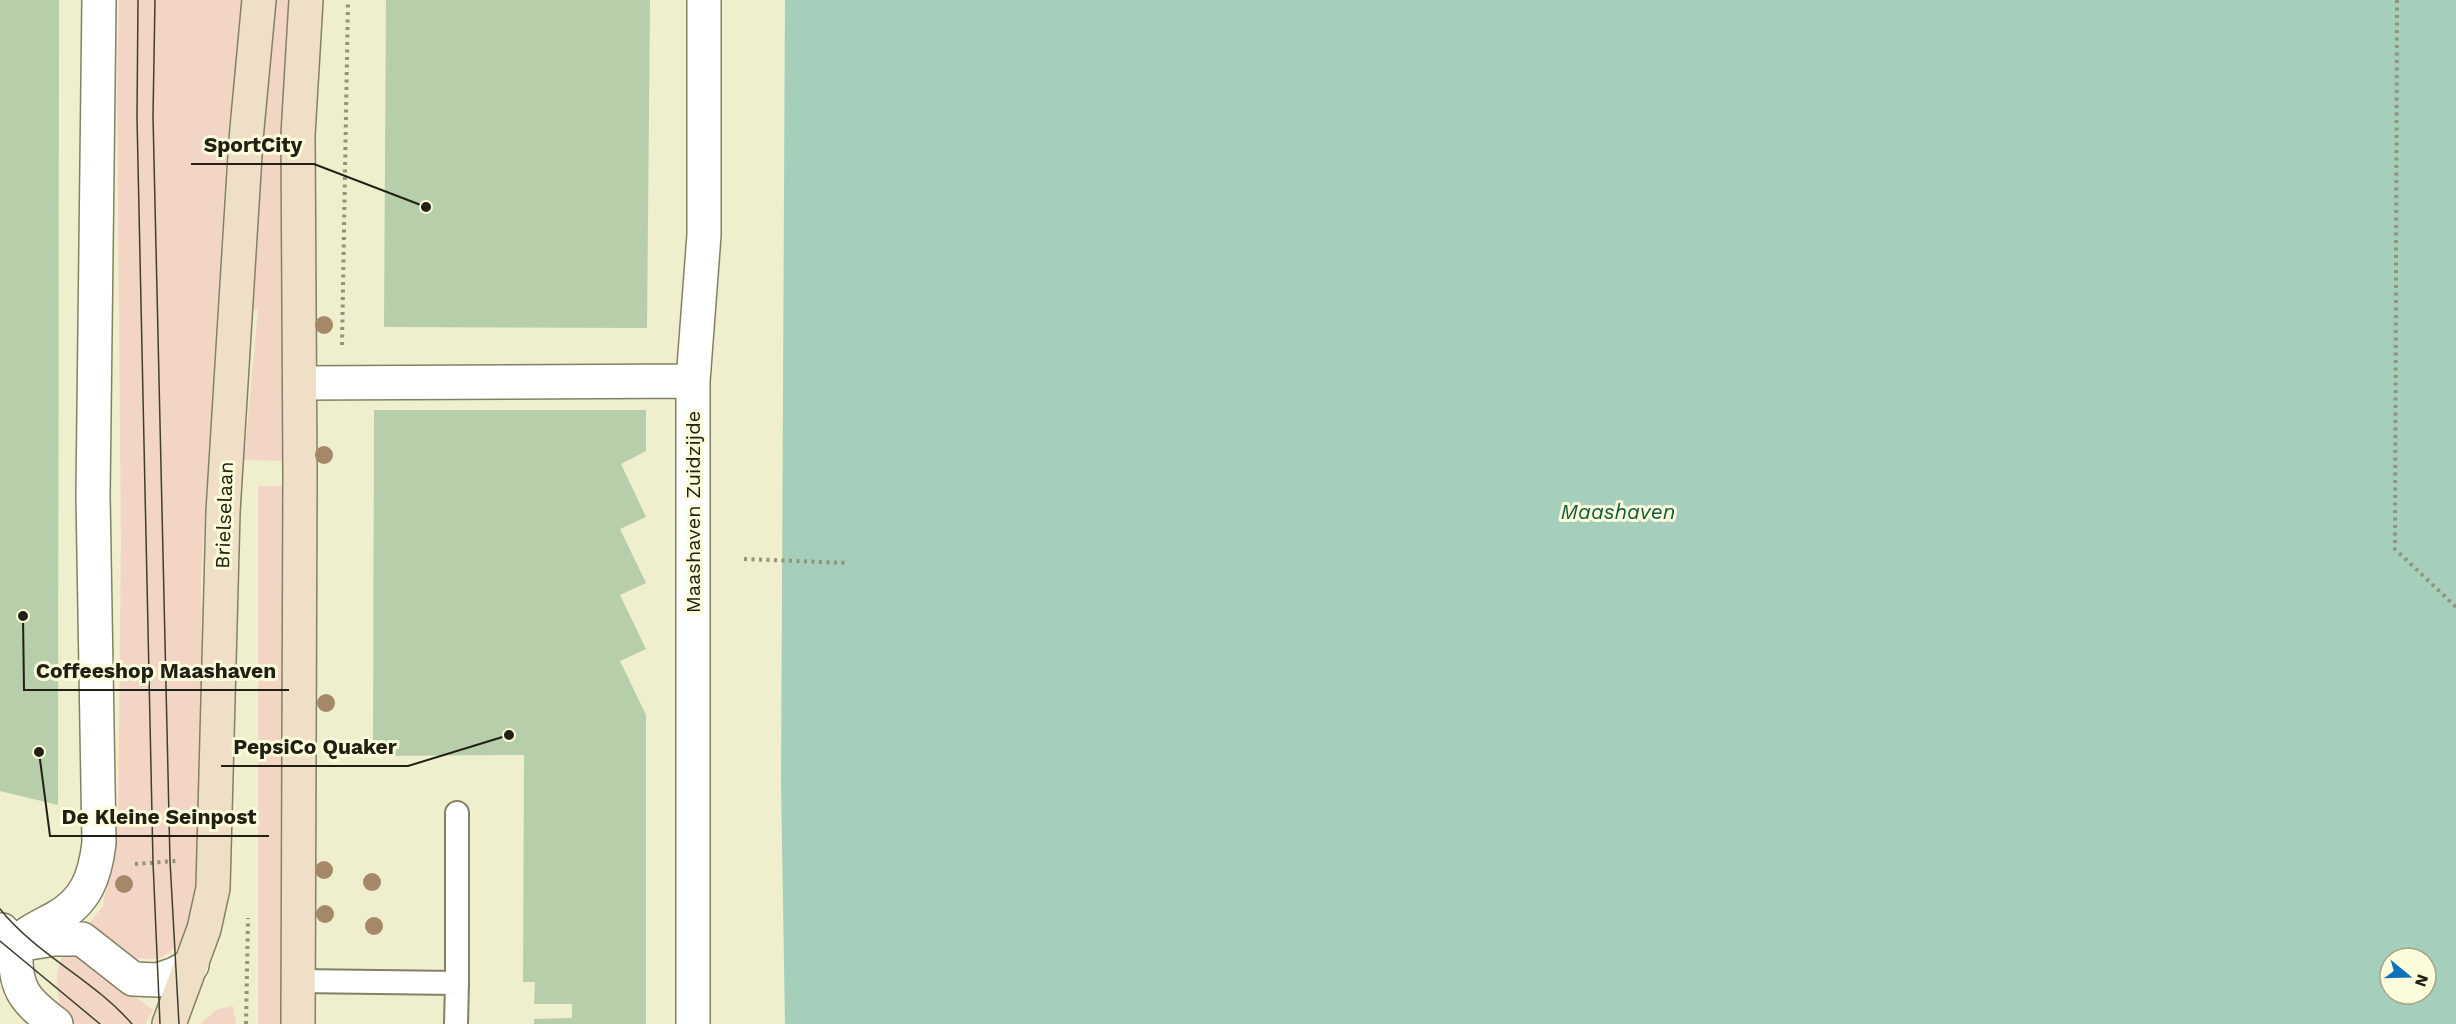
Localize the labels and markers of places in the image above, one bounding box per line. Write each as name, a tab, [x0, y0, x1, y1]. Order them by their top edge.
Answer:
callout: SportCity	[191, 125, 314, 164]
callout: Coffeeshop Maashaven	[24, 651, 289, 690]
callout: PepsiCo Quaker	[221, 727, 408, 766]
callout: De Kleine Seinpost	[50, 797, 269, 836]

